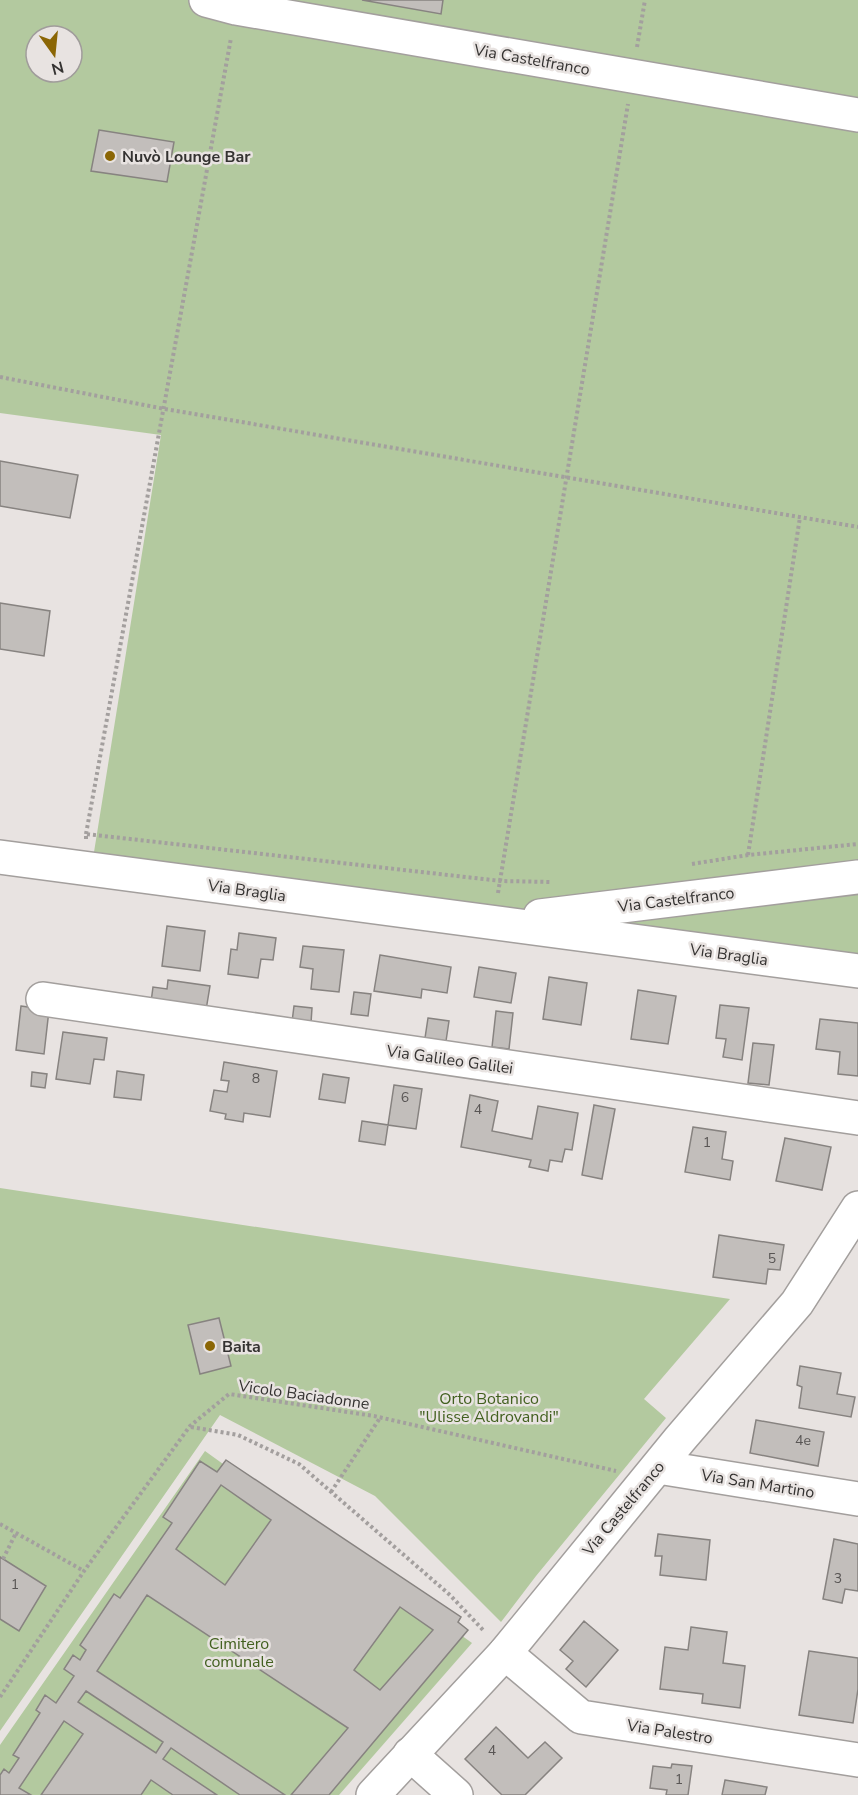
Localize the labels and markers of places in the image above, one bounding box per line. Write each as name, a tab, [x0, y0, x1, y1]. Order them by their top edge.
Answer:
place label: Nuvò Lounge Bar	[122, 146, 251, 168]
marker: Nuvò Lounge Bar	[103, 149, 117, 163]
place label: Baita	[222, 1336, 261, 1358]
marker: Baita	[203, 1339, 217, 1353]

